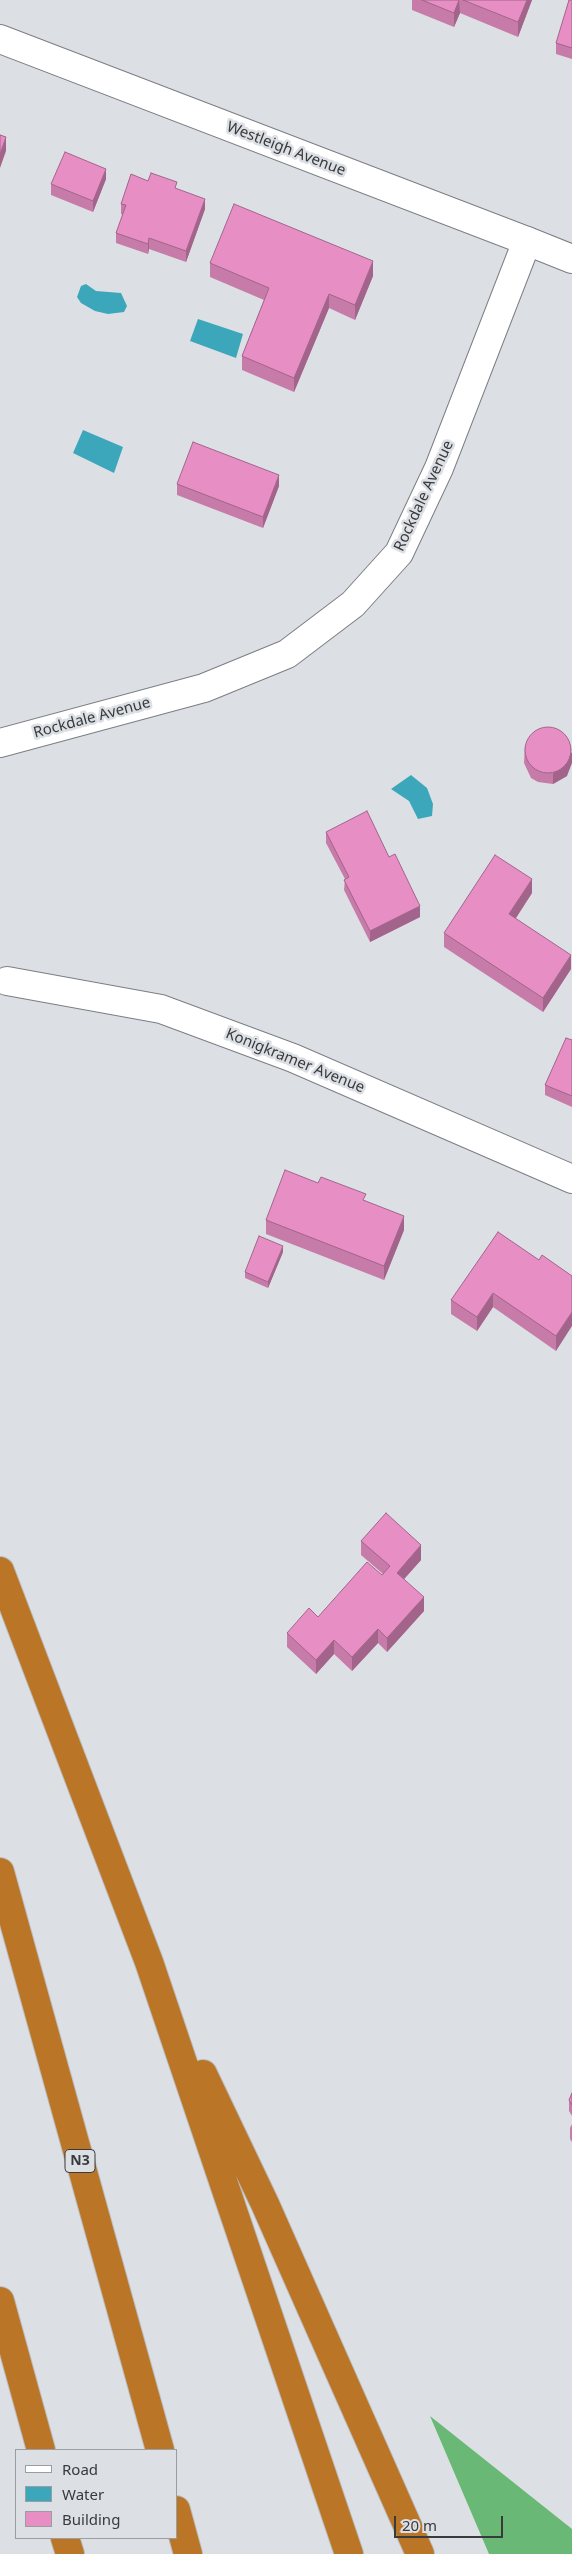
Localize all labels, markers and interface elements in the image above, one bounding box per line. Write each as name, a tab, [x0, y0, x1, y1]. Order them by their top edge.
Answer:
street label: Westleigh Avenue	[224, 118, 348, 180]
street label: Rockdale Avenue	[390, 438, 458, 554]
street label: Rockdale Avenue	[32, 694, 152, 742]
street label: Konigkramer Avenue	[223, 1025, 367, 1097]
road number: N3	[65, 2150, 95, 2172]
legend	[15, 2449, 178, 2539]
text: Road	[62, 2459, 98, 2479]
text: Water	[62, 2484, 104, 2504]
scale bar	[397, 2506, 506, 2538]
text: Building	[62, 2509, 120, 2529]
text: 20 m	[402, 2515, 437, 2535]

